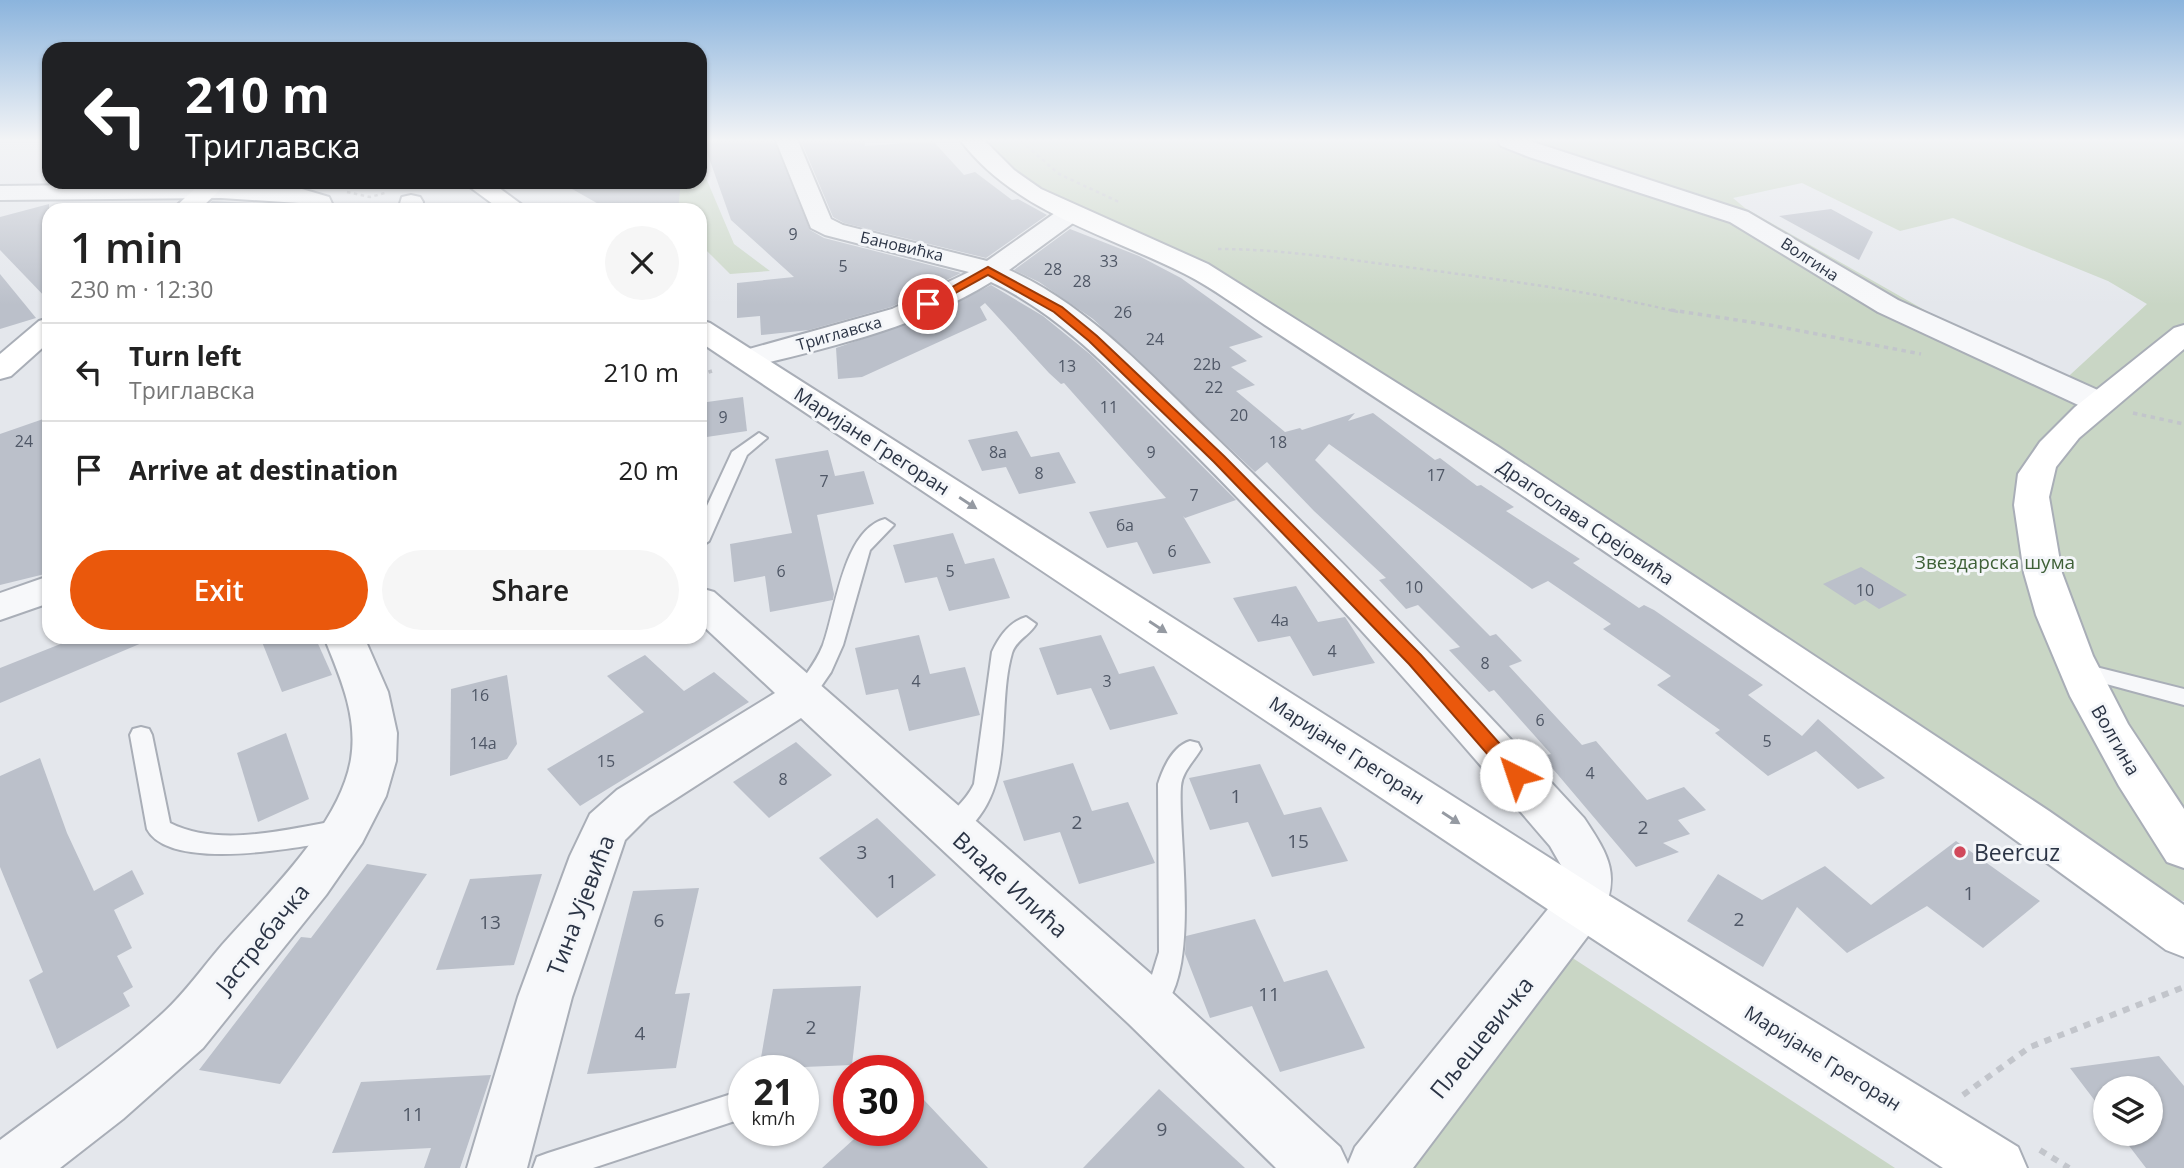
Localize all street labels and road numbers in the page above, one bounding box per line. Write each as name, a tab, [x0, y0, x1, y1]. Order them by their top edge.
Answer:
street label: Бановићка	[858, 226, 946, 266]
street label: Волгина	[1777, 232, 1843, 286]
street label: Триглавска	[794, 310, 884, 356]
street label: Маријане Грегоран	[789, 381, 955, 501]
street label: Драгослава Срејовића	[1493, 453, 1679, 591]
street label: Маријане Грегоран	[1264, 690, 1430, 810]
street label: Волгина	[2085, 700, 2147, 780]
street label: Владе Илића	[946, 824, 1076, 944]
street label: Тина Ујевића	[538, 830, 622, 980]
street label: Јастребачка	[206, 876, 316, 1001]
street label: Пљешевичка	[1422, 969, 1540, 1105]
street label: Маријане Грегоран	[1740, 999, 1906, 1117]

